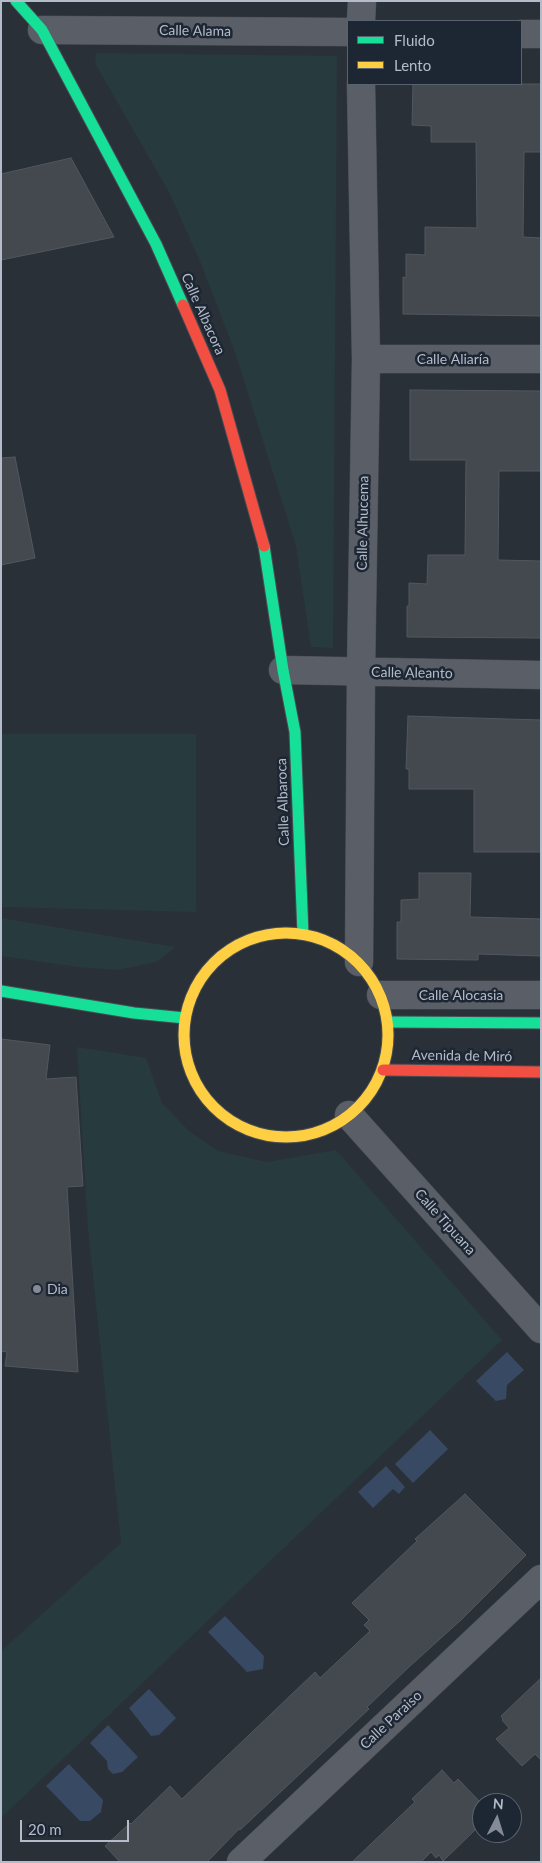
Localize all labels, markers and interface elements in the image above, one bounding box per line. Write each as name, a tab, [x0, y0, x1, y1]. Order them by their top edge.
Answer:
legend	[347, 20, 522, 85]
street label: Calle Alama	[159, 22, 231, 40]
text: Fluido	[394, 31, 435, 49]
text: Lento	[394, 56, 431, 74]
street label: Calle Albacora	[177, 270, 229, 358]
street label: Calle Aliaría	[417, 351, 489, 367]
street label: Calle Alhucema	[354, 476, 372, 570]
street label: Calle Aleanto	[371, 664, 453, 682]
street label: Calle Albaroca	[273, 758, 293, 846]
street label: Calle Alocasia	[419, 987, 503, 1003]
street label: Avenida de Miró	[412, 1047, 512, 1065]
street label: Calle Tipuana	[411, 1186, 479, 1258]
place label: Dia	[47, 1281, 68, 1297]
marker: Dia	[31, 1283, 43, 1295]
street label: Calle Paraiso	[357, 1687, 425, 1753]
north arrow	[472, 1793, 522, 1843]
text: N	[492, 1795, 504, 1812]
scale bar	[22, 1810, 131, 1842]
text: 20 m	[28, 1820, 62, 1838]

